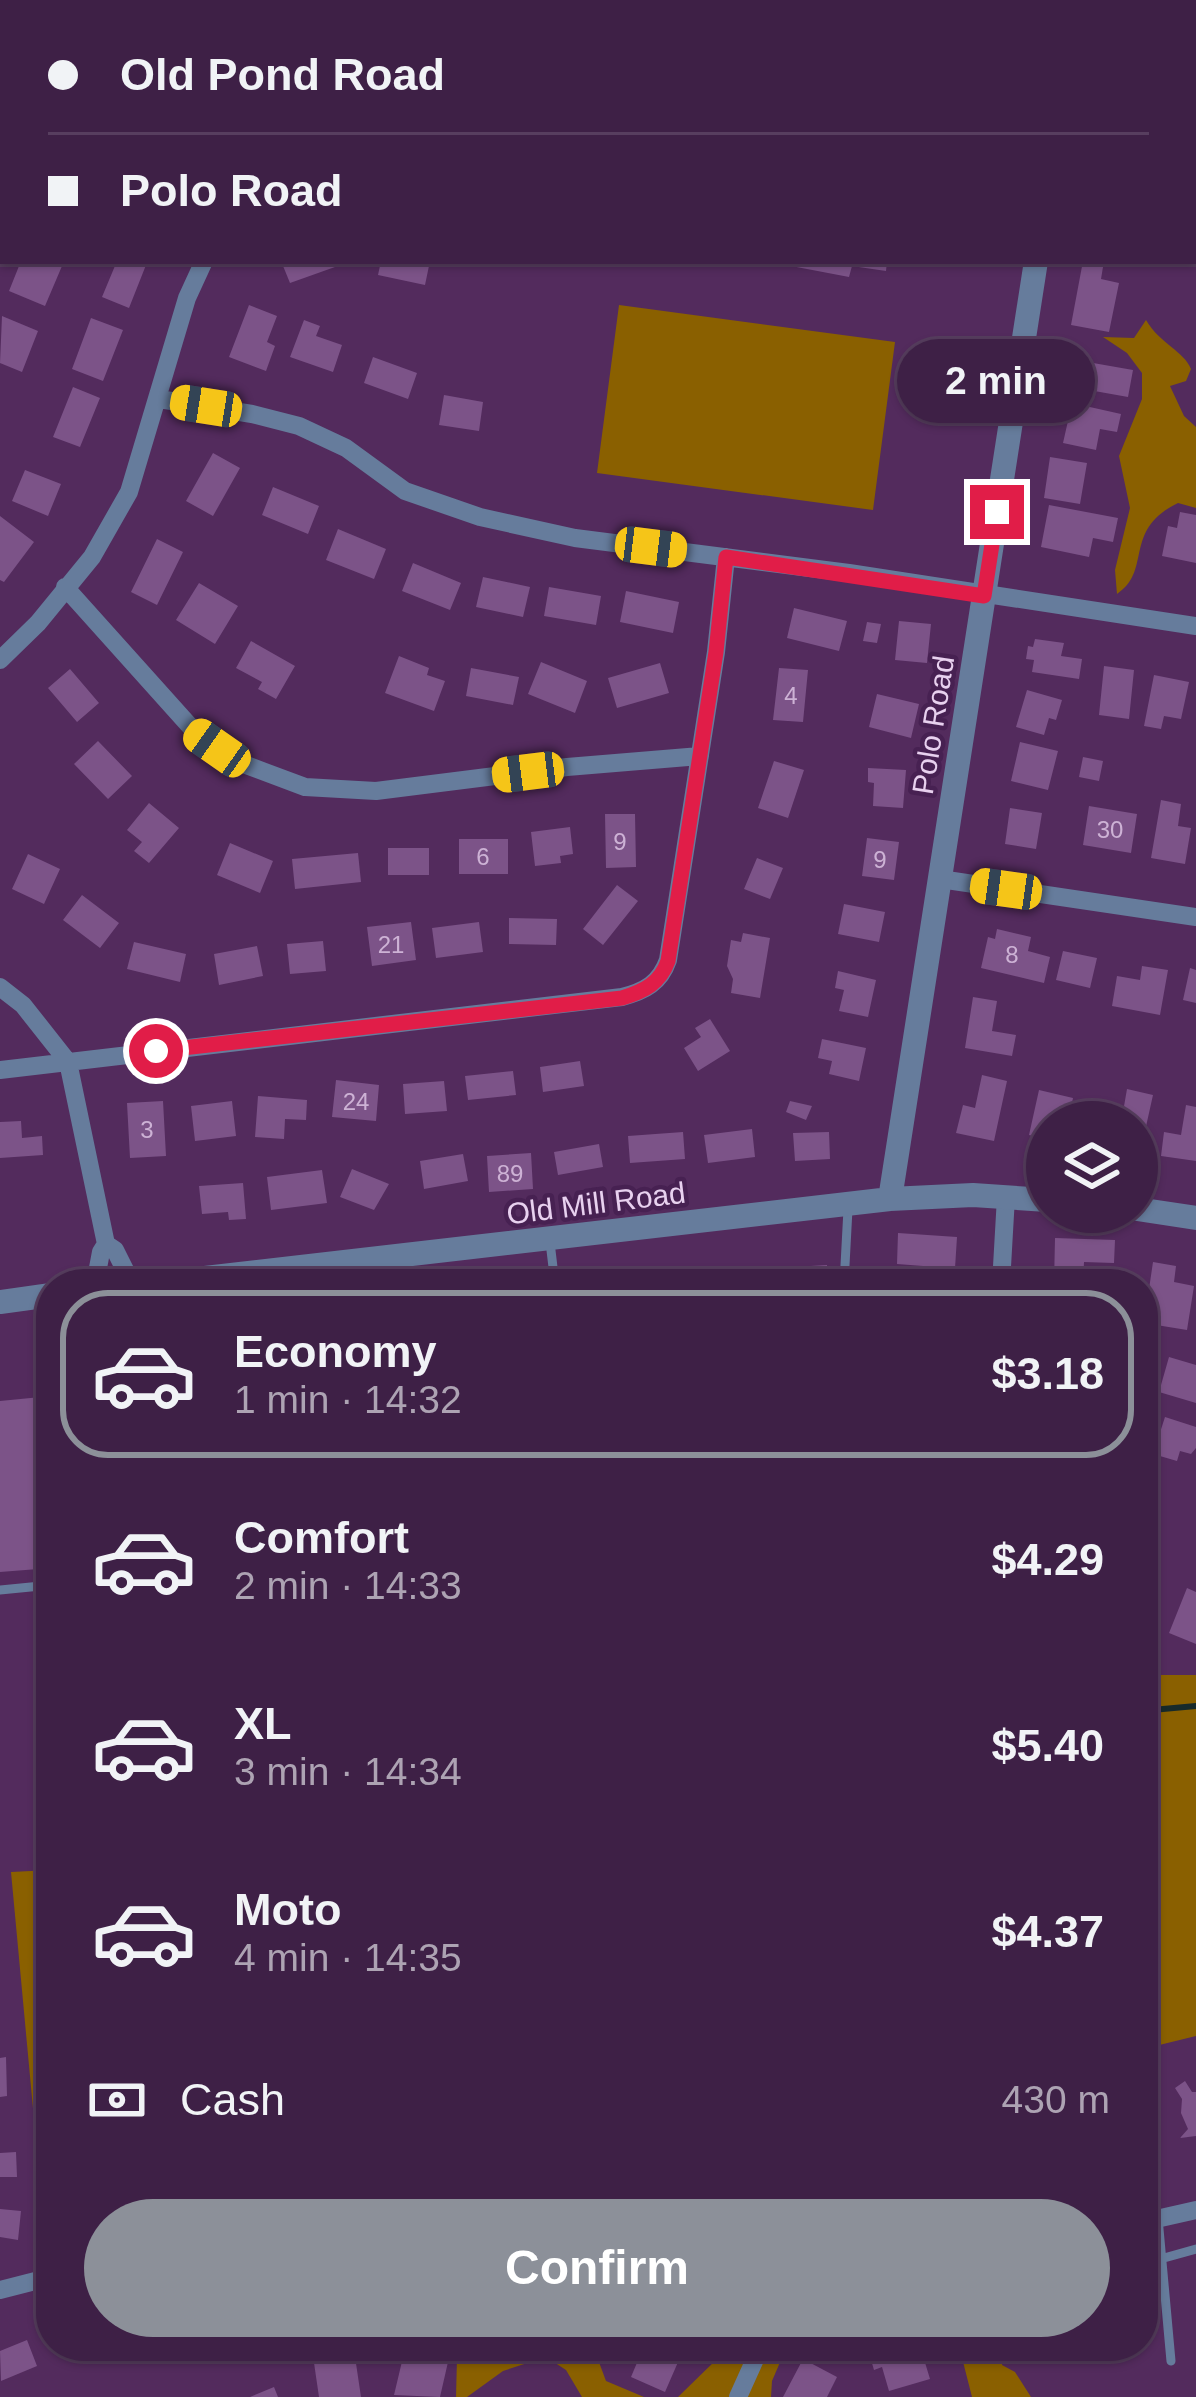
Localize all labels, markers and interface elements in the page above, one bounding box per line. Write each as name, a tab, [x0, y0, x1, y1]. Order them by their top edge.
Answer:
text: Old Pond Road	[120, 49, 445, 100]
text: Polo Road	[120, 165, 343, 216]
callout: 2 min	[898, 338, 1096, 422]
text: 2 min	[945, 359, 1047, 402]
car	[168, 383, 244, 429]
route end	[970, 485, 1024, 539]
car	[613, 525, 689, 569]
street label: Polo Road	[906, 653, 960, 797]
house number: 4	[784, 682, 798, 709]
car	[177, 713, 257, 783]
car	[490, 750, 566, 794]
house number: 30	[1097, 816, 1123, 843]
house number: 9	[613, 828, 627, 855]
house number: 6	[476, 843, 490, 870]
house number: 9	[873, 846, 887, 873]
car	[968, 866, 1044, 912]
house number: 21	[378, 931, 404, 958]
house number: 8	[1005, 941, 1019, 968]
route start	[129, 1024, 183, 1078]
house number: 24	[343, 1088, 369, 1115]
map controls	[1026, 1101, 1158, 1233]
button: layers	[1026, 1101, 1158, 1233]
house number: 3	[140, 1116, 154, 1143]
house number: 89	[497, 1160, 523, 1187]
street label: Old Mill Road	[505, 1176, 687, 1230]
icon: car	[90, 1320, 198, 1428]
text: Economy	[234, 1326, 437, 1377]
text: $3.18	[991, 1348, 1104, 1399]
text: 1 min · 14:32	[234, 1378, 462, 1421]
icon: car	[90, 1506, 198, 1614]
text: Comfort	[234, 1512, 409, 1563]
text: $4.29	[991, 1534, 1104, 1585]
text: 2 min · 14:33	[234, 1564, 462, 1607]
icon: car	[90, 1692, 198, 1800]
text: XL	[234, 1698, 292, 1749]
text: $5.40	[991, 1720, 1104, 1771]
text: 3 min · 14:34	[234, 1750, 462, 1793]
icon: car	[90, 1878, 198, 1986]
text: Moto	[234, 1884, 341, 1935]
text: $4.37	[991, 1906, 1104, 1957]
text: 4 min · 14:35	[234, 1936, 462, 1979]
icon: cash	[84, 2067, 150, 2133]
text: Cash	[180, 2074, 285, 2125]
text: 430 m	[1002, 2078, 1110, 2121]
button: Confirm	[84, 2199, 1110, 2337]

